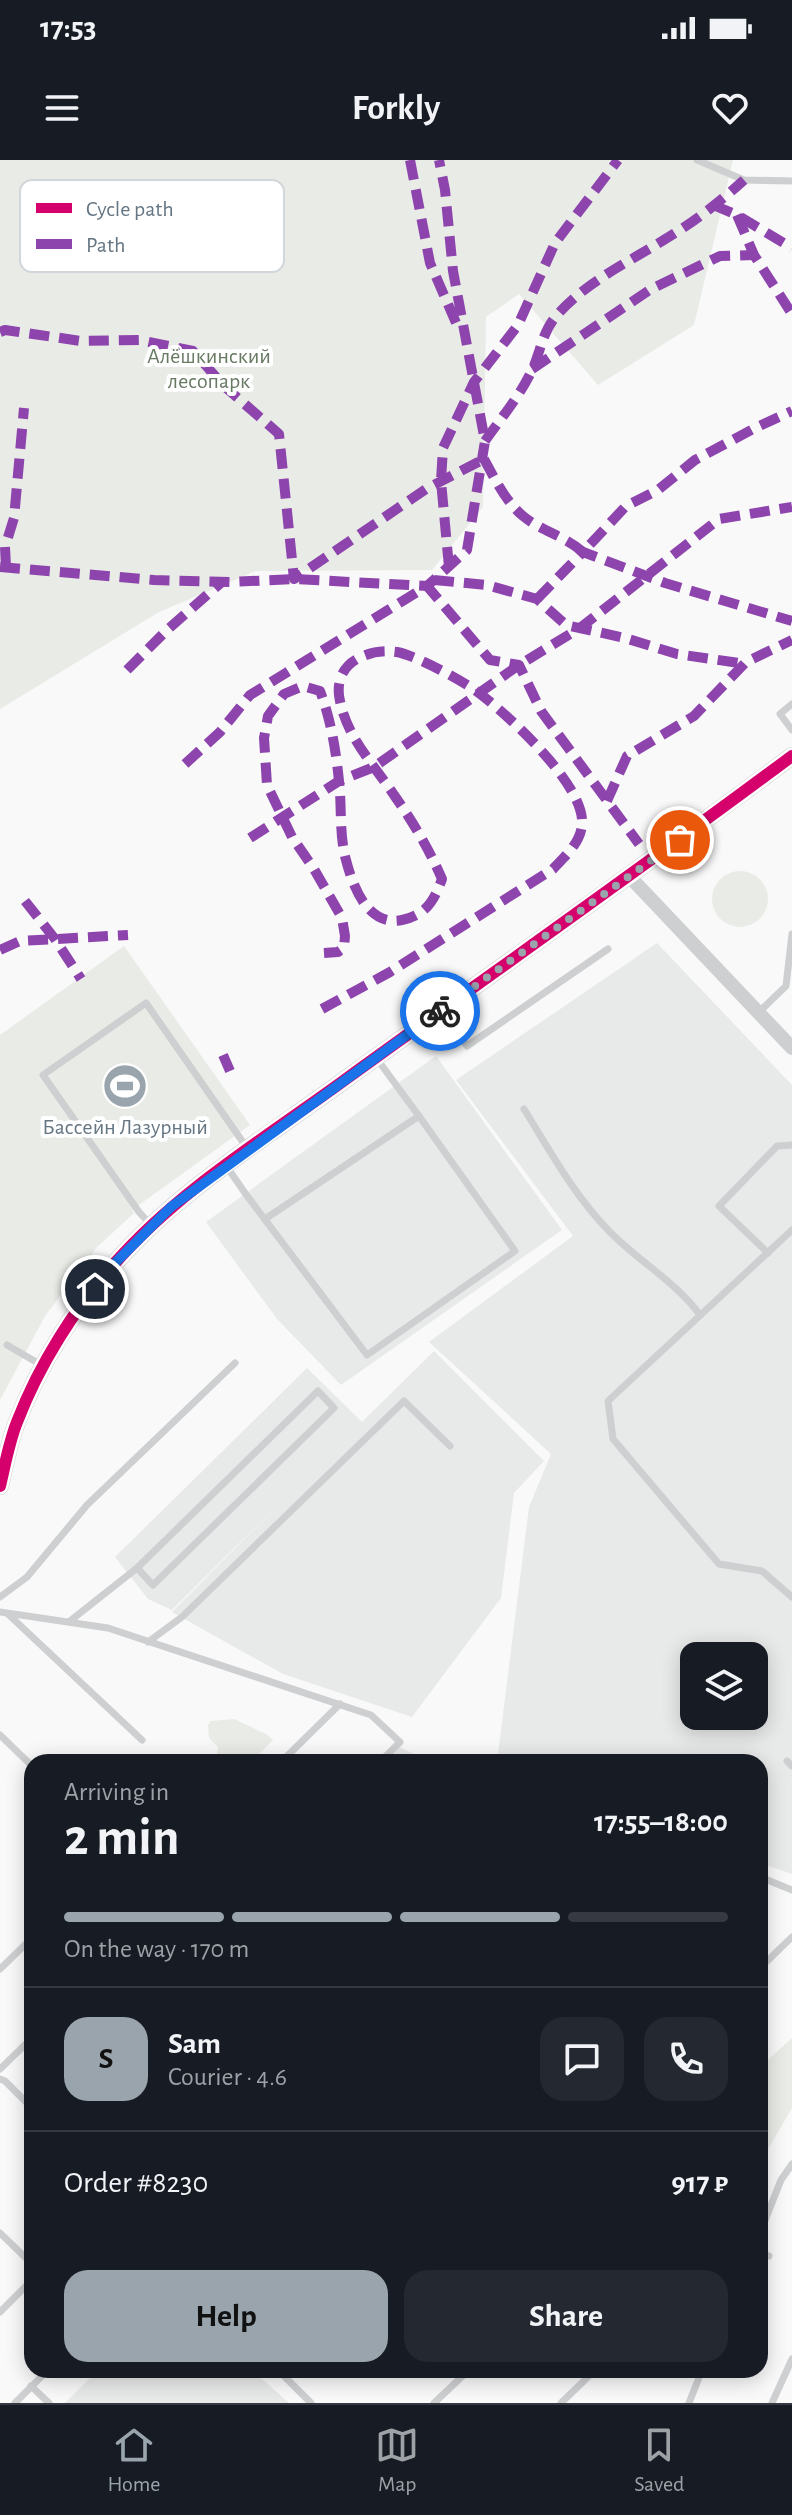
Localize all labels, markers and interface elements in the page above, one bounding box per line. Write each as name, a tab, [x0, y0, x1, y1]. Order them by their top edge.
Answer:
text: 17:53	[40, 13, 97, 43]
icon: menu	[40, 86, 84, 130]
icon: heart	[708, 86, 752, 130]
text: Forkly	[352, 90, 440, 126]
legend	[20, 180, 284, 272]
text: Cycle path	[86, 198, 174, 220]
text: Path	[86, 234, 126, 256]
park label: Алёшкинский лесопарк	[147, 345, 271, 392]
pin	[646, 806, 714, 874]
icon: bag	[658, 818, 702, 862]
courier	[400, 971, 480, 1051]
icon: bike	[418, 989, 462, 1033]
sports icon: Бассейн Лазурный	[101, 1062, 149, 1110]
place label: Бассейн Лазурный	[42, 1116, 208, 1138]
pin	[61, 1255, 129, 1323]
icon: home	[73, 1267, 117, 1311]
map controls	[680, 1642, 768, 1730]
button: layers	[680, 1642, 768, 1730]
text: Arriving in	[64, 1779, 169, 1805]
text: 17:55–18:00	[594, 1807, 728, 1837]
text: 2 min	[64, 1812, 179, 1864]
text: On the way · 170 m	[64, 1936, 249, 1962]
button: chat	[540, 2017, 624, 2101]
button: phone	[644, 2017, 728, 2101]
text: Sam	[168, 2029, 221, 2059]
text: S	[99, 2044, 113, 2074]
text: Courier · 4.6	[168, 2064, 287, 2090]
text: Order #8230	[64, 2168, 208, 2198]
text: 917 ₽	[671, 2168, 728, 2198]
button: Help	[64, 2270, 388, 2362]
button: Share	[404, 2270, 728, 2362]
tab: Home	[107, 2423, 160, 2497]
tab: Map	[375, 2423, 419, 2497]
tab: Saved	[634, 2423, 685, 2497]

